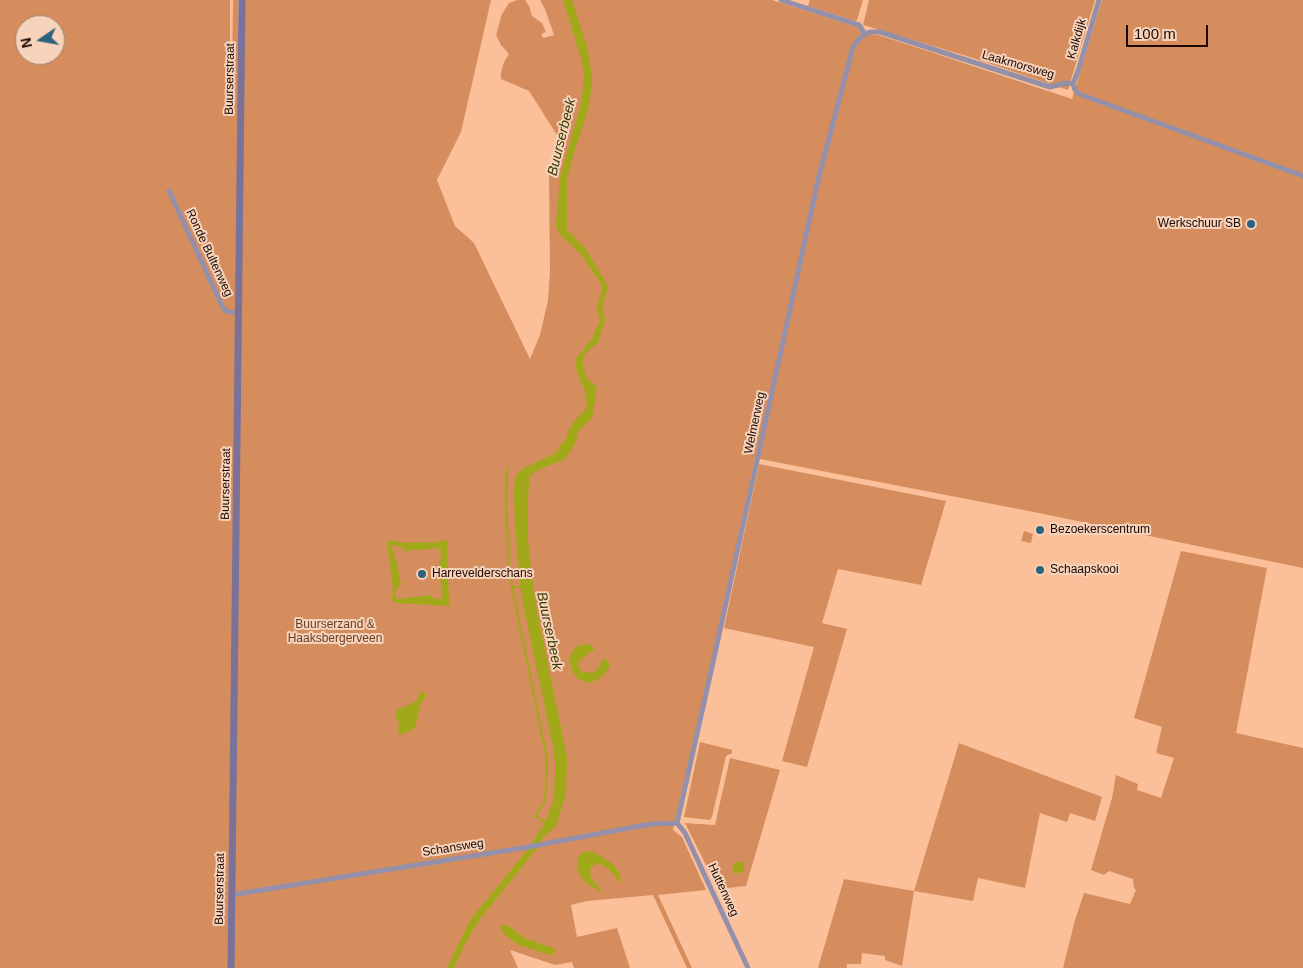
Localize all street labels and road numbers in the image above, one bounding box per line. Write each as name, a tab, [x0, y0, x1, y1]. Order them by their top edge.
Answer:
street label: Kalkdijk	[1064, 17, 1090, 61]
street label: Buurserstraat	[222, 43, 238, 115]
street label: Laakmorsweg	[980, 48, 1056, 82]
street label: Ronde Bultenweg	[182, 207, 236, 299]
street label: Welmerweg	[741, 391, 769, 455]
street label: Buurserstraat	[218, 448, 234, 520]
street label: Schansweg	[421, 836, 485, 860]
street label: Buurserstraat	[212, 853, 228, 925]
street label: Huttenweg	[704, 861, 742, 919]

